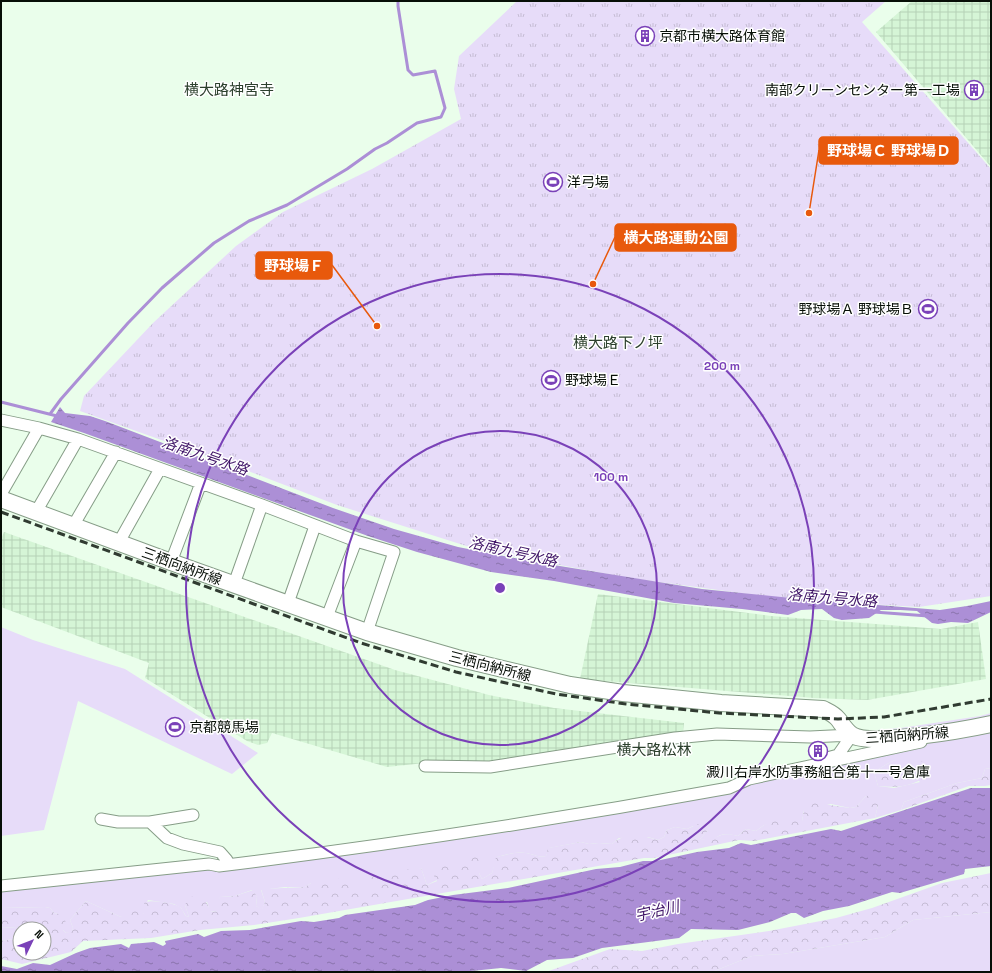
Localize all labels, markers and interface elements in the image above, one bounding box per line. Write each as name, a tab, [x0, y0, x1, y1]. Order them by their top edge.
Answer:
building icon: 京都市横大路体育館	[634, 25, 656, 47]
place label: 京都市横大路体育館	[659, 27, 785, 45]
building icon: 南部クリーンセンター第一工場	[963, 79, 985, 101]
district label: 横大路神宮寺	[184, 80, 274, 99]
place label: 南部クリーンセンター第一工場	[765, 81, 960, 99]
callout: 野球場Ｃ 野球場Ｄ	[819, 137, 958, 164]
text: 野球場Ｃ 野球場Ｄ	[827, 141, 951, 160]
sports icon: 洋弓場	[542, 171, 564, 193]
place label: 洋弓場	[567, 173, 609, 191]
callout: 横大路運動公園	[615, 224, 736, 251]
text: 横大路運動公園	[623, 228, 729, 247]
callout: 野球場Ｆ	[256, 252, 332, 279]
text: 野球場Ｆ	[264, 256, 324, 275]
sports icon: 野球場Ａ 野球場Ｂ	[917, 298, 939, 320]
place label: 野球場Ａ 野球場Ｂ	[798, 300, 914, 318]
district label: 横大路下ノ坪	[573, 333, 663, 352]
text: 200 m	[704, 358, 740, 374]
sports icon: 野球場Ｅ	[540, 369, 562, 391]
place label: 野球場Ｅ	[565, 371, 621, 389]
water label: 洛南九号水路	[160, 432, 253, 480]
text: 100 m	[594, 469, 628, 485]
water label: 洛南九号水路	[467, 532, 561, 571]
street label: 三栖向納所線	[139, 543, 225, 589]
centre of rings	[493, 581, 507, 595]
water label: 洛南九号水路	[786, 584, 880, 611]
street label: 三栖向納所線	[447, 647, 533, 685]
sports icon: 京都競馬場	[164, 716, 186, 738]
place label: 京都競馬場	[189, 718, 259, 736]
street label: 三栖向納所線	[864, 723, 950, 747]
district label: 横大路松林	[616, 740, 692, 759]
building icon: 澱川右岸水防事務組合第十一号倉庫	[807, 740, 829, 762]
place label: 澱川右岸水防事務組合第十一号倉庫	[706, 763, 930, 781]
water label: 宇治川	[633, 896, 683, 925]
north arrow	[12, 921, 52, 961]
text: N	[32, 927, 47, 942]

